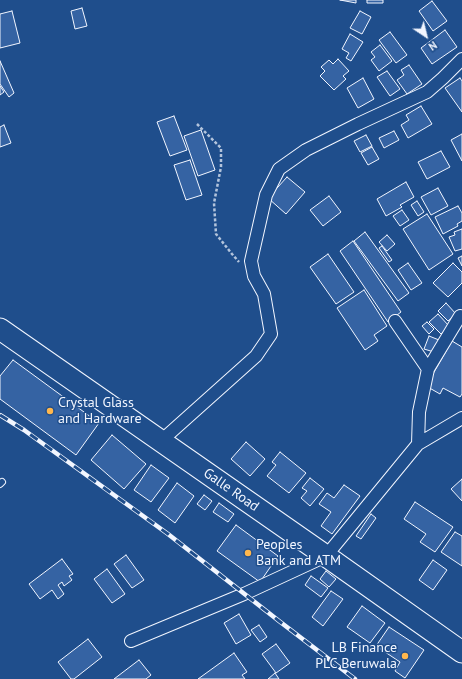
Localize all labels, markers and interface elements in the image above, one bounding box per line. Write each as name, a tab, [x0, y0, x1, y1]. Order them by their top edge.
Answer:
north arrow	[406, 16, 446, 56]
text: N	[426, 38, 440, 54]
place label: Crystal Glass and Hardware	[58, 395, 142, 428]
marker: Crystal Glass and Hardware	[45, 406, 55, 416]
street label: Galle Road	[200, 465, 262, 515]
place label: Peoples Bank and ATM	[256, 537, 341, 570]
marker: Peoples Bank and ATM	[243, 548, 253, 558]
place label: LB Finance PLC Beruwala	[315, 640, 397, 672]
marker: LB Finance PLC Beruwala	[400, 651, 410, 661]

